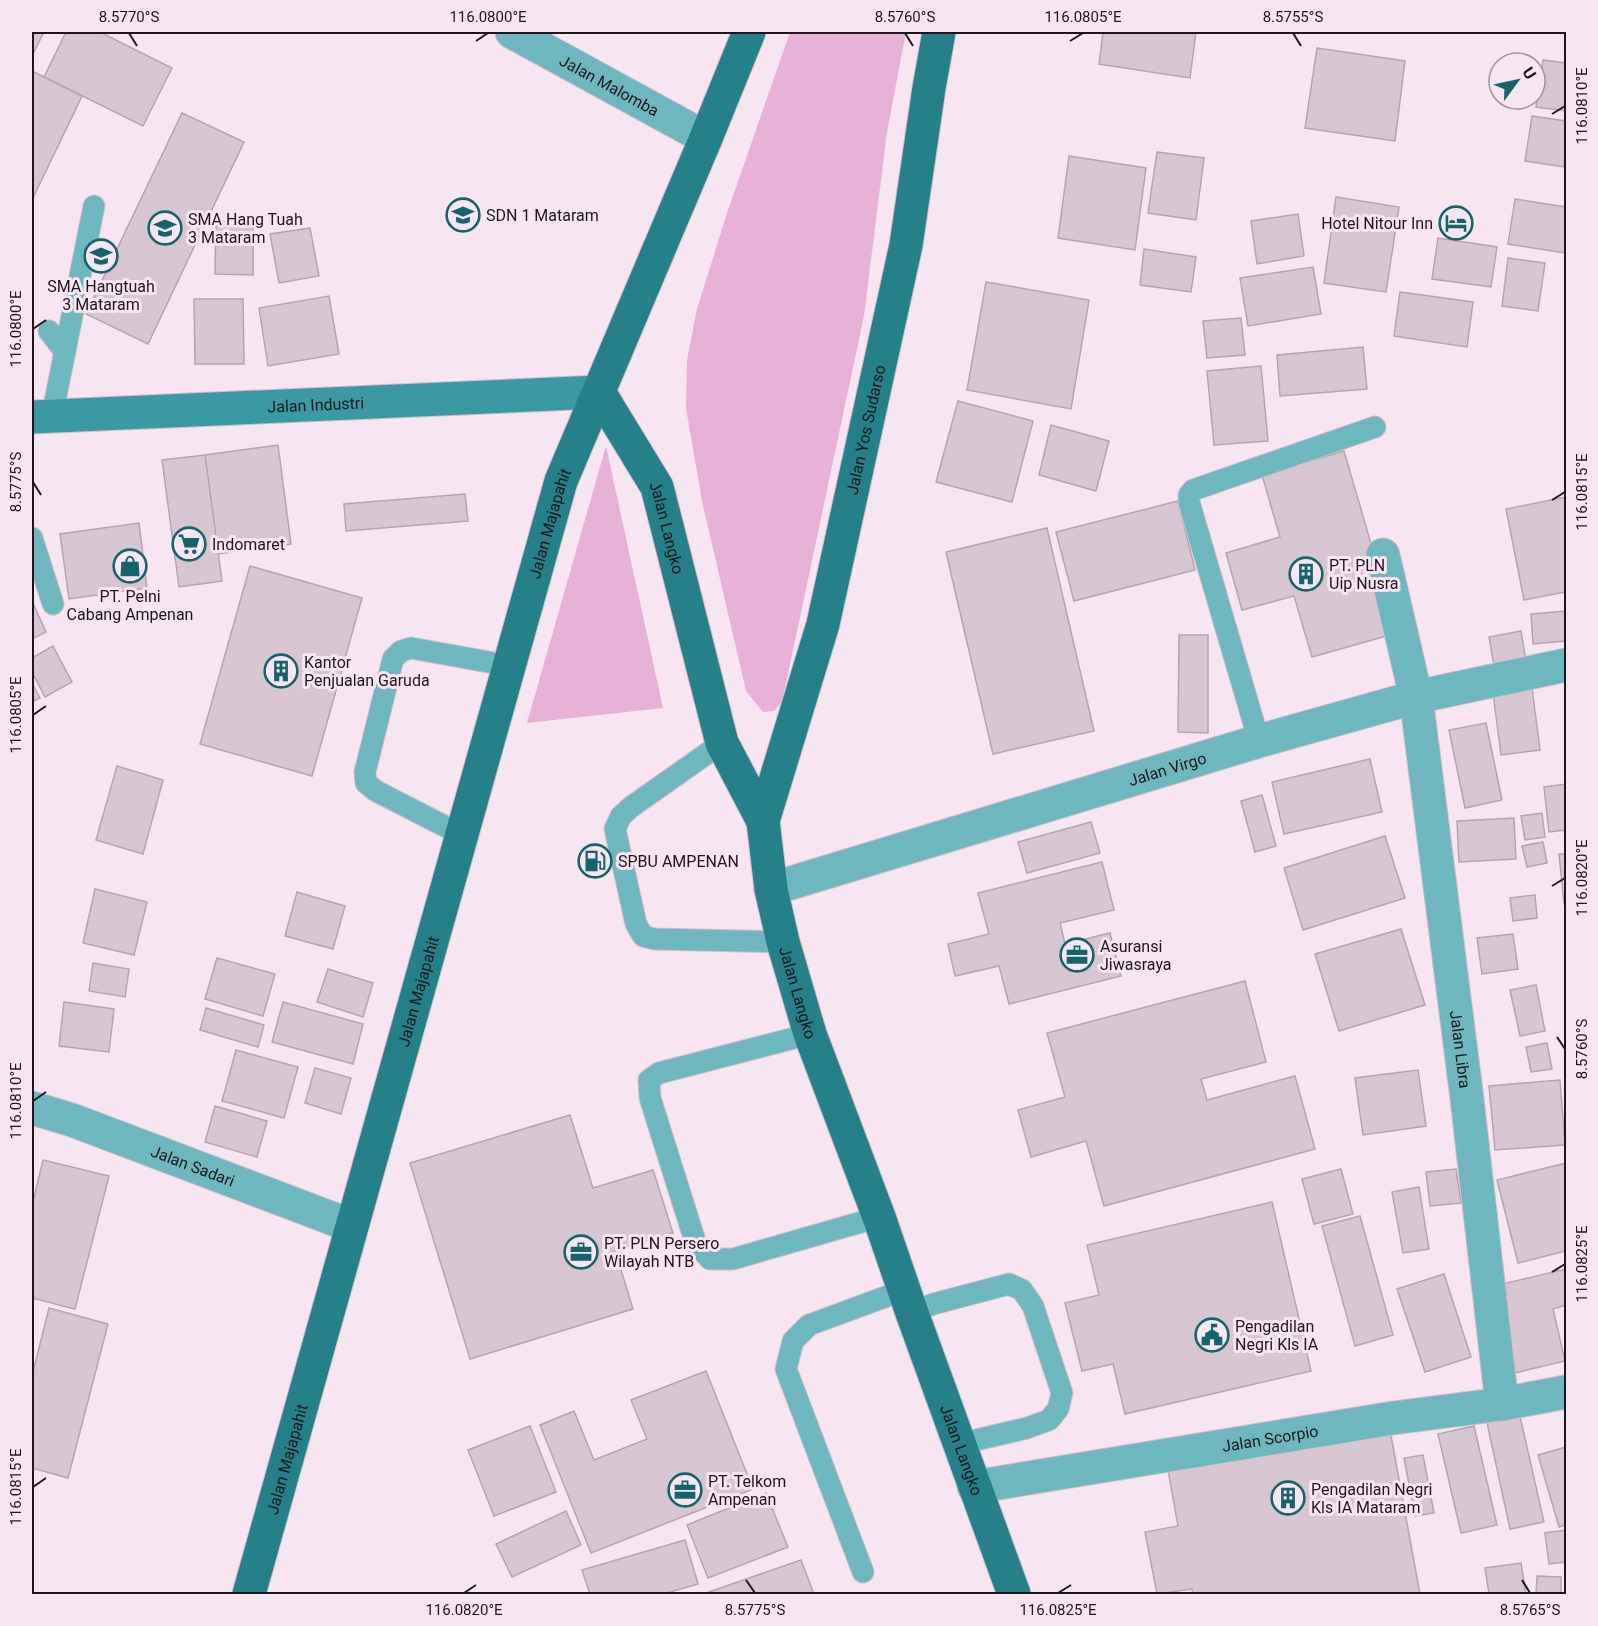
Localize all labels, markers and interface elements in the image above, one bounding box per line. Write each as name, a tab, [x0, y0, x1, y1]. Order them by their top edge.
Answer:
text: 8.5770°S	[99, 8, 159, 26]
text: 116.0800°E	[449, 8, 527, 26]
text: 8.5760°S	[875, 8, 935, 26]
text: 116.0805°E	[1044, 8, 1122, 26]
text: 8.5755°S	[1263, 8, 1323, 26]
street label: Jalan Malomba	[556, 51, 662, 120]
north arrow	[1487, 51, 1547, 111]
text: U	[1518, 64, 1540, 83]
text: 116.0810°E	[1573, 67, 1591, 145]
school or university icon: SDN 1 Mataram	[445, 197, 481, 233]
hotel icon: Hotel Nitour Inn	[1438, 205, 1474, 241]
place label: SDN 1 Mataram	[486, 206, 599, 225]
school or university icon: SMA Hang Tuah 3 Mataram	[147, 210, 183, 246]
place label: SMA Hang Tuah 3 Mataram	[188, 210, 303, 247]
place label: Hotel Nitour Inn	[1321, 214, 1433, 233]
school or university icon: SMA Hangtuah 3 Mataram	[83, 238, 119, 274]
place label: SMA Hangtuah 3 Mataram	[47, 277, 155, 314]
text: 116.0800°E	[7, 290, 25, 368]
street label: Jalan Yos Sudarso	[843, 363, 890, 496]
street label: Jalan Industri	[267, 393, 365, 417]
text: 8.5775°S	[7, 452, 25, 512]
text: 116.0815°E	[1573, 453, 1591, 531]
street label: Jalan Majapahit	[525, 466, 575, 581]
street label: Jalan Langko	[645, 477, 688, 576]
supermarket icon: Indomaret	[171, 526, 207, 562]
place label: Indomaret	[212, 535, 285, 554]
shop icon: PT. Pelni Cabang Ampenan	[112, 548, 148, 584]
building icon: PT. PLN Uip Nusra	[1288, 556, 1324, 592]
place label: PT. PLN Uip Nusra	[1329, 556, 1399, 593]
place label: PT. Pelni Cabang Ampenan	[67, 587, 193, 624]
building icon: Kantor Penjualan Garuda	[263, 653, 299, 689]
place label: Kantor Penjualan Garuda	[304, 653, 430, 690]
text: 116.0805°E	[7, 676, 25, 754]
street label: Jalan Virgo	[1126, 749, 1209, 790]
text: 116.0820°E	[1573, 839, 1591, 917]
fuel station icon: SPBU AMPENAN	[577, 843, 613, 879]
place label: SPBU AMPENAN	[618, 852, 739, 871]
street label: Jalan Majapahit	[394, 934, 443, 1049]
office icon: Asuransi Jiwasraya	[1059, 937, 1095, 973]
place label: Asuransi Jiwasraya	[1100, 937, 1172, 974]
street label: Jalan Langko	[775, 944, 820, 1041]
street label: Jalan Libra	[1446, 1009, 1475, 1089]
text: 8.5760°S	[1573, 1019, 1591, 1079]
text: 116.0810°E	[7, 1062, 25, 1140]
street label: Jalan Sadari	[148, 1142, 237, 1191]
text: 116.0825°E	[1573, 1225, 1591, 1303]
office icon: PT. PLN Persero Wilayah NTB	[563, 1234, 599, 1270]
place label: PT. PLN Persero Wilayah NTB	[604, 1234, 719, 1271]
public building icon: Pengadilan Negri Kls IA	[1194, 1317, 1230, 1353]
place label: Pengadilan Negri Kls IA	[1235, 1317, 1319, 1354]
street label: Jalan Majapahit	[263, 1402, 312, 1517]
street label: Jalan Langko	[936, 1402, 986, 1498]
street label: Jalan Scorpio	[1221, 1421, 1320, 1456]
text: 116.0815°E	[7, 1448, 25, 1526]
office icon: PT. Telkom Ampenan	[667, 1472, 703, 1508]
place label: PT. Telkom Ampenan	[708, 1472, 786, 1509]
building icon: Pengadilan Negri Kls IA Mataram	[1270, 1480, 1306, 1516]
place label: Pengadilan Negri Kls IA Mataram	[1311, 1480, 1433, 1517]
text: 116.0820°E	[425, 1601, 503, 1619]
text: 8.5775°S	[725, 1601, 785, 1619]
text: 116.0825°E	[1019, 1601, 1097, 1619]
text: 8.5765°S	[1500, 1601, 1560, 1619]

